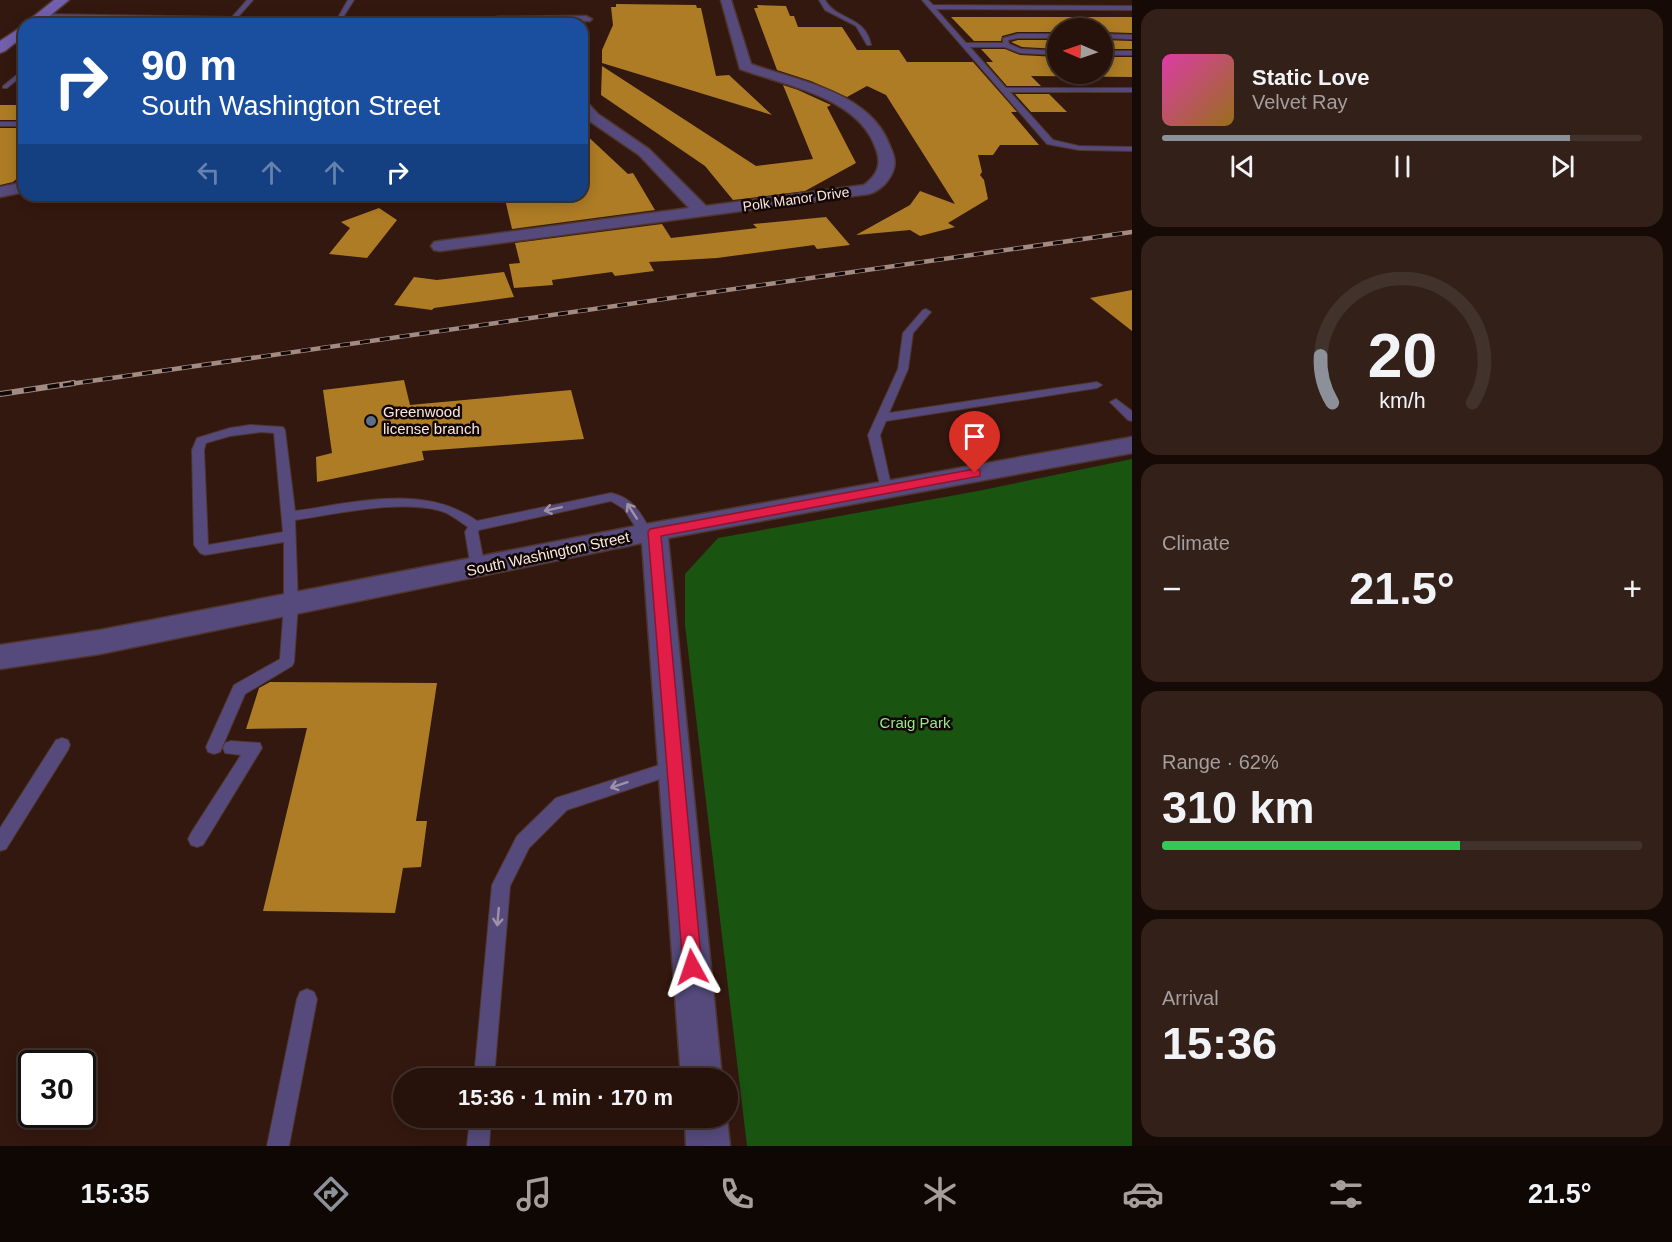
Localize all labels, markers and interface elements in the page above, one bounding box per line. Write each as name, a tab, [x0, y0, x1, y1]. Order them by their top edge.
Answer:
north arrow	[1047, 18, 1113, 84]
map controls	[1047, 18, 1113, 84]
icon: right	[42, 42, 120, 120]
text: 90 m	[141, 42, 237, 89]
text: Static Love	[1252, 65, 1369, 90]
text: South Washington Street	[141, 91, 440, 121]
text: Velvet Ray	[1252, 91, 1348, 113]
icon: previous	[1226, 150, 1259, 183]
icon: pause	[1386, 150, 1419, 183]
icon: next	[1546, 150, 1579, 183]
icon: left	[192, 156, 225, 189]
icon: ahead	[255, 156, 288, 189]
icon: ahead	[318, 156, 351, 189]
icon: right	[381, 156, 414, 189]
street label: Polk Manor Drive	[742, 184, 850, 214]
text: 20	[1367, 321, 1437, 390]
text: km/h	[1379, 389, 1425, 413]
place label: Greenwood license branch	[383, 403, 480, 437]
pin	[949, 411, 1000, 473]
marker: Greenwood license branch	[364, 414, 378, 428]
icon: arrive	[958, 420, 991, 453]
one-way arrow	[626, 503, 638, 519]
one-way arrow	[544, 504, 563, 516]
street label: South Washington Street	[465, 528, 632, 579]
text: Climate	[1162, 532, 1230, 554]
text: 21.5°	[1349, 563, 1455, 614]
text: −	[1162, 570, 1181, 607]
text: +	[1623, 570, 1642, 607]
park label: Craig Park	[880, 714, 951, 731]
text: Range · 62%	[1162, 751, 1279, 773]
one-way arrow	[610, 780, 629, 791]
text: 310 km	[1162, 782, 1315, 833]
one-way arrow	[492, 907, 503, 926]
position arrow	[660, 935, 724, 999]
text: Arrival	[1162, 987, 1219, 1009]
text: 15:36	[1162, 1018, 1277, 1069]
speed limit sign: 30	[18, 1050, 96, 1128]
text: 15:36 · 1 min · 170 m	[458, 1085, 673, 1110]
icon: directions	[310, 1173, 352, 1215]
icon: music	[513, 1173, 555, 1215]
icon: phone	[716, 1173, 758, 1215]
icon: climate	[919, 1173, 961, 1215]
icon: car	[1122, 1173, 1164, 1215]
icon: filters	[1325, 1173, 1367, 1215]
text: 15:35	[80, 1179, 150, 1209]
text: 21.5°	[1528, 1179, 1591, 1209]

